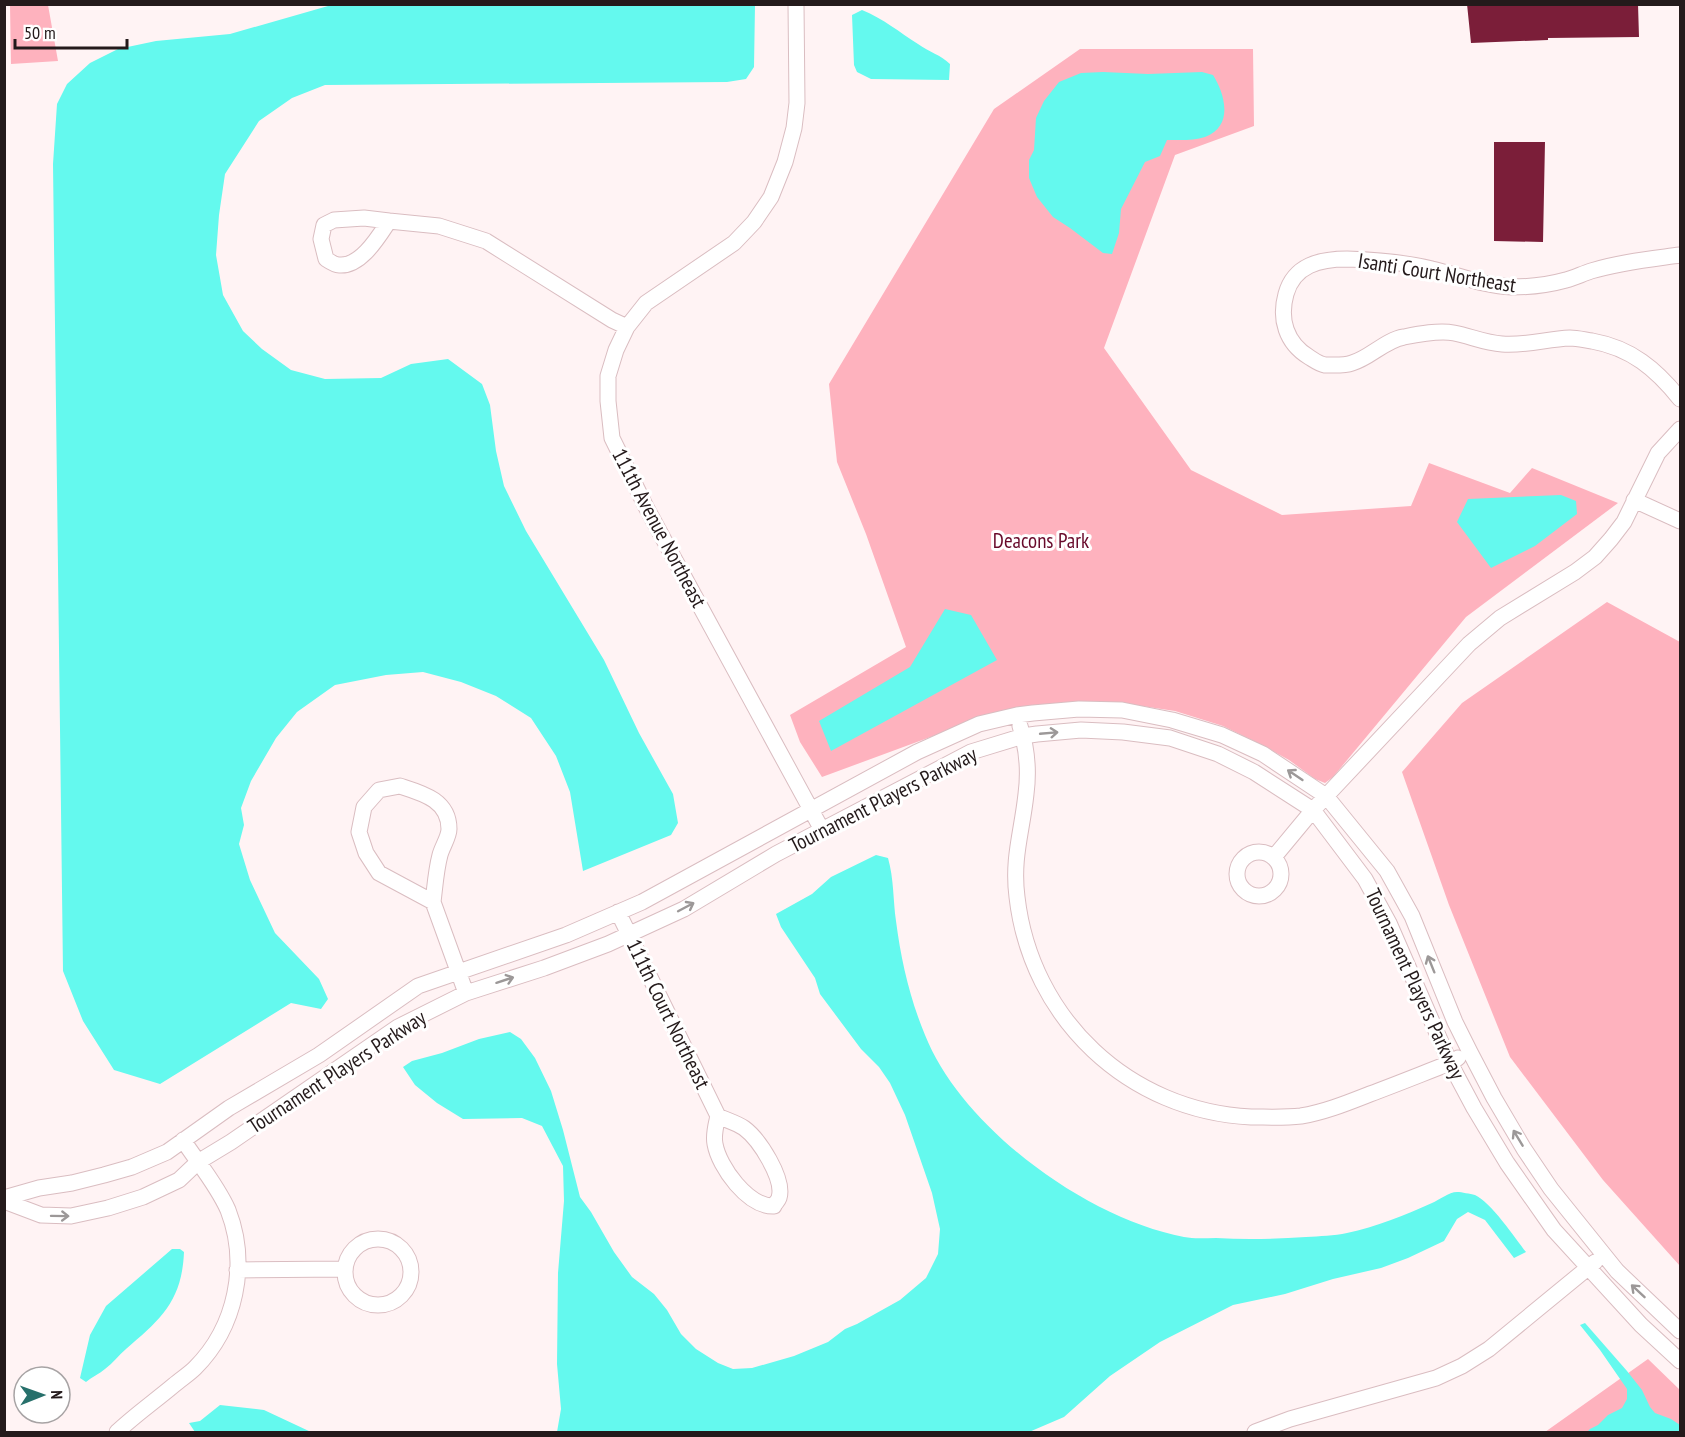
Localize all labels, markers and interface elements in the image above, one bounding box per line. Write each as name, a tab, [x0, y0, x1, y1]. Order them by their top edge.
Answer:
scale bar	[15, 12, 128, 50]
text: 50 m	[24, 21, 56, 44]
street label: Isanti Court Northeast	[1356, 247, 1518, 298]
street label: 111th Avenue Northeast	[606, 444, 713, 612]
park label: Deacons Park	[993, 527, 1089, 554]
one-way arrow	[1038, 727, 1058, 738]
street label: Tournament Players Parkway	[784, 740, 981, 859]
one-way arrow	[1287, 769, 1304, 781]
street label: Tournament Players Parkway	[1359, 884, 1471, 1083]
one-way arrow	[677, 901, 694, 913]
street label: 111th Court Northeast	[621, 935, 716, 1093]
one-way arrow	[1425, 955, 1436, 973]
one-way arrow	[495, 974, 514, 985]
street label: Tournament Players Parkway	[243, 1004, 431, 1139]
one-way arrow	[1512, 1130, 1524, 1147]
one-way arrow	[50, 1210, 70, 1222]
one-way arrow	[1631, 1284, 1646, 1298]
north arrow	[12, 1365, 72, 1425]
text: N	[47, 1390, 67, 1399]

